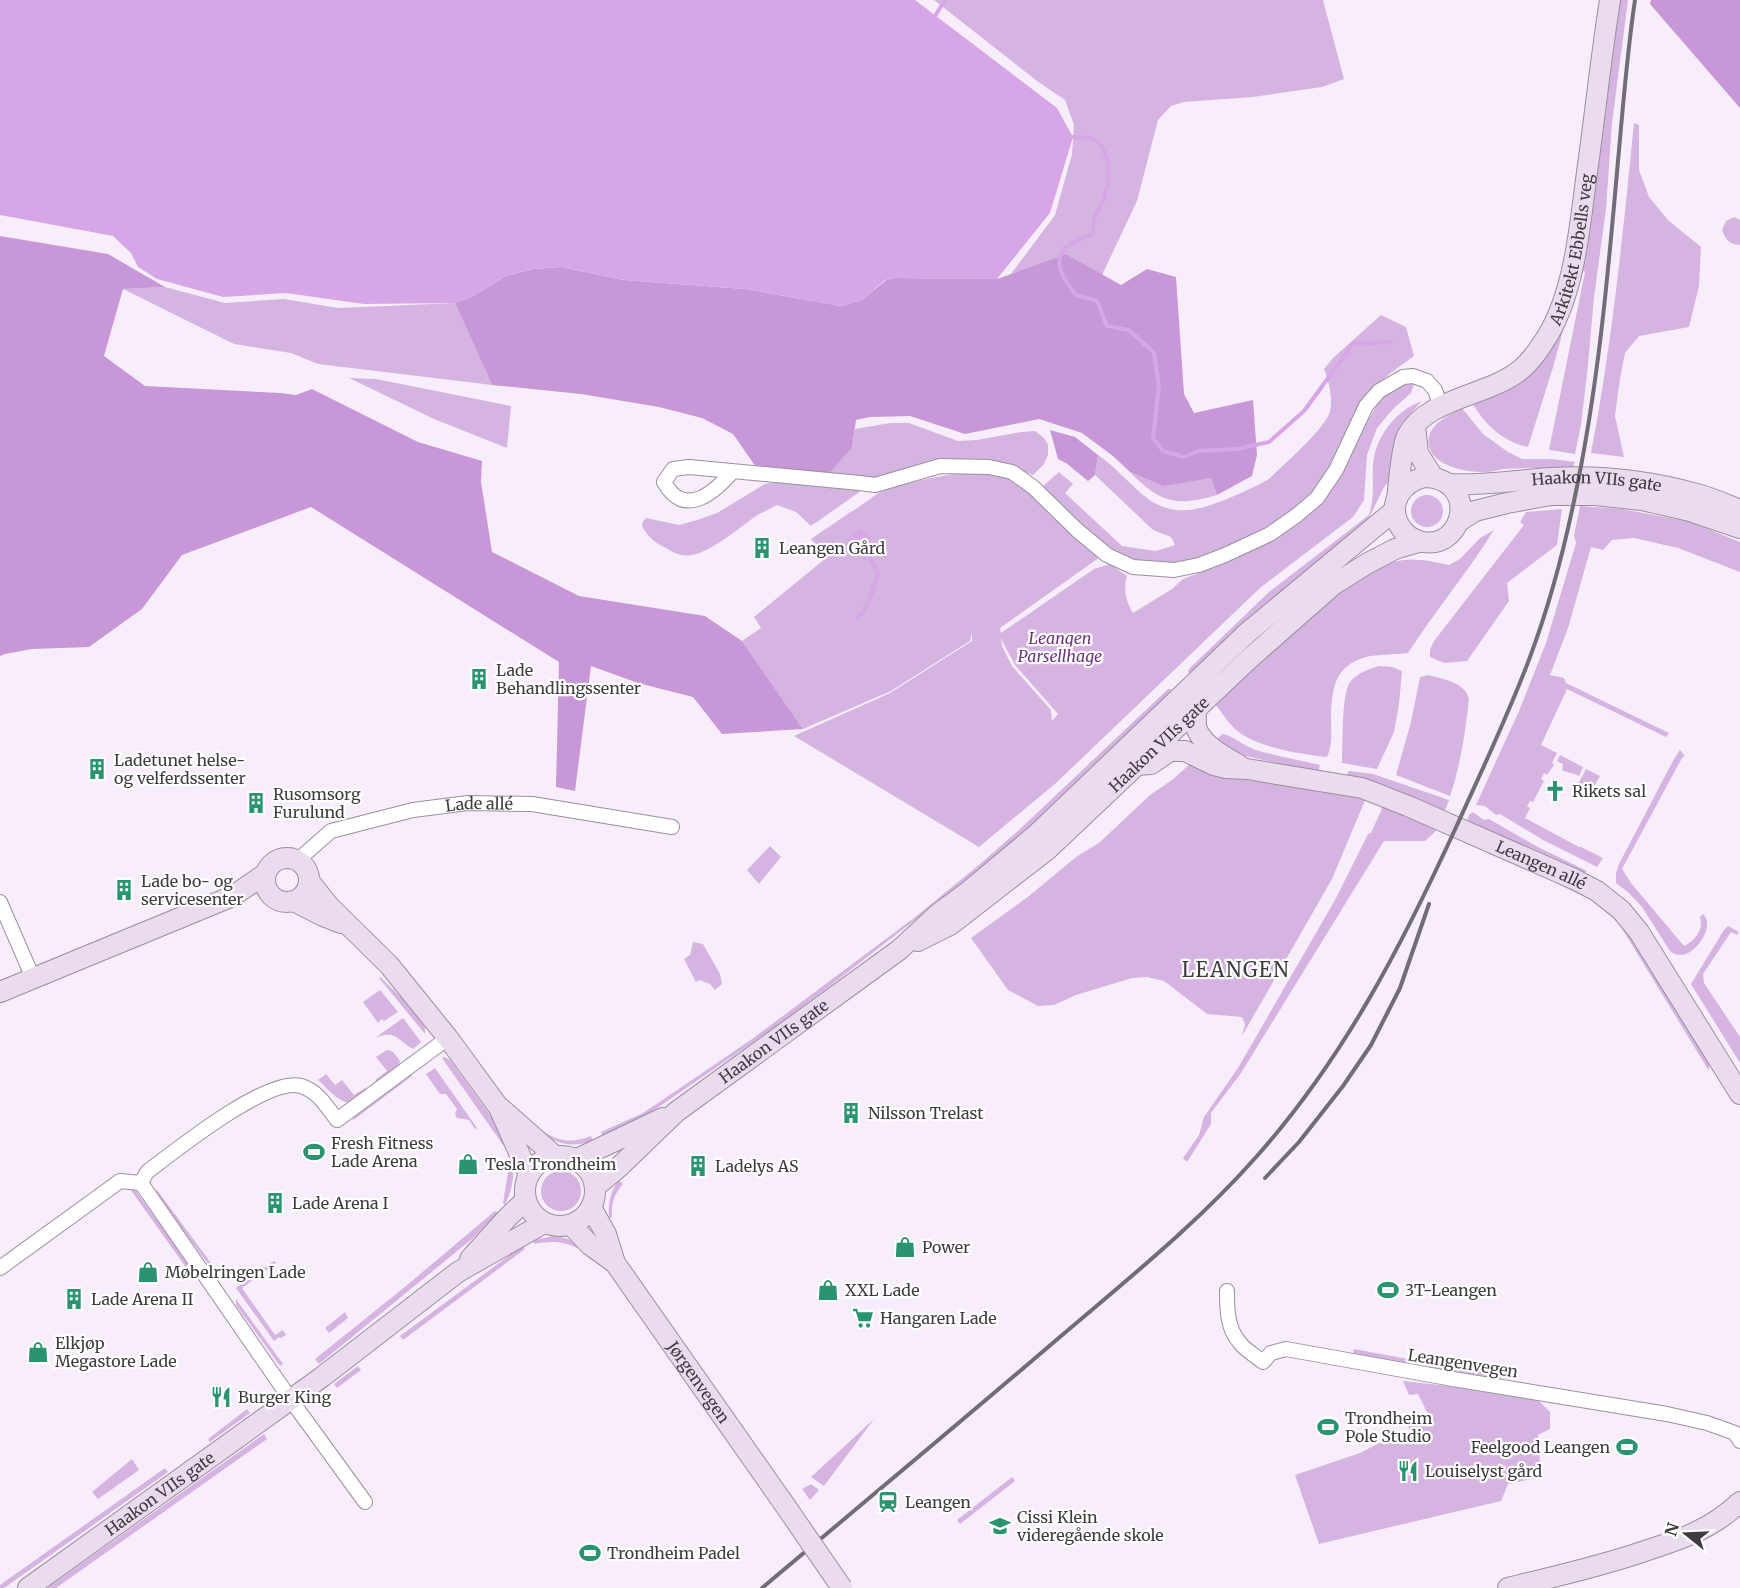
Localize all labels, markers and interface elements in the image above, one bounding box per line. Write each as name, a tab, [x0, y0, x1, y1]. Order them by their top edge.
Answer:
street label: Arkitekt Ebbells veg	[1545, 172, 1597, 329]
street label: Haakon VIIs gate	[1531, 467, 1663, 495]
building icon: Leangen Gård	[750, 536, 774, 560]
place label: Leangen Gård	[779, 538, 886, 558]
park label: Leangen Parsellhage	[1018, 628, 1102, 666]
place label: Lade Behandlingssenter	[496, 660, 641, 698]
building icon: Lade Behandlingssenter	[467, 667, 491, 691]
street label: Haakon VIIs gate	[1104, 692, 1213, 796]
place label: Ladetunet helse- og velferdssenter	[114, 750, 246, 788]
building icon: Ladetunet helse- og velferdssenter	[85, 757, 109, 781]
church icon: Rikets sal	[1543, 779, 1567, 803]
place label: Rikets sal	[1572, 781, 1646, 801]
place label: Rusomsorg Furulund	[273, 784, 361, 822]
building icon: Rusomsorg Furulund	[244, 791, 268, 815]
street label: Lade allé	[444, 793, 513, 816]
street label: Leangen allé	[1493, 836, 1590, 894]
place label: Lade bo- og servicesenter	[141, 871, 244, 909]
building icon: Lade bo- og servicesenter	[112, 878, 136, 902]
district label: LEANGEN	[1182, 957, 1290, 982]
street label: Haakon VIIs gate	[715, 995, 832, 1088]
building icon: Nilsson Trelast	[839, 1101, 863, 1125]
place label: Nilsson Trelast	[868, 1103, 984, 1123]
place label: Fresh Fitness Lade Arena	[331, 1133, 433, 1171]
sports icon: Fresh Fitness Lade Arena	[302, 1140, 326, 1164]
shop icon: Tesla Trondheim	[456, 1152, 480, 1176]
place label: Tesla Trondheim	[485, 1154, 617, 1174]
building icon: Ladelys AS	[686, 1154, 710, 1178]
place label: Ladelys AS	[715, 1156, 798, 1176]
building icon: Lade Arena I	[263, 1191, 287, 1215]
place label: Lade Arena I	[292, 1193, 388, 1213]
shop icon: Power	[893, 1235, 917, 1259]
place label: Power	[922, 1237, 970, 1257]
shop icon: Møbelringen Lade	[136, 1260, 160, 1284]
place label: Møbelringen Lade	[165, 1262, 306, 1282]
shop icon: XXL Lade	[816, 1278, 840, 1302]
sports icon: 3T-Leangen	[1376, 1278, 1400, 1302]
place label: XXL Lade	[845, 1280, 919, 1300]
place label: 3T-Leangen	[1405, 1280, 1497, 1300]
building icon: Lade Arena II	[62, 1287, 86, 1311]
place label: Lade Arena II	[91, 1289, 193, 1309]
supermarket icon: Hangaren Lade	[851, 1306, 875, 1330]
place label: Hangaren Lade	[880, 1308, 997, 1328]
place label: Elkjøp Megastore Lade	[55, 1333, 177, 1371]
street label: Jørgenvegen	[662, 1336, 735, 1427]
shop icon: Elkjøp Megastore Lade	[26, 1340, 50, 1364]
street label: Leangenvegen	[1406, 1344, 1520, 1382]
restaurant icon: Burger King	[209, 1385, 233, 1409]
place label: Burger King	[238, 1387, 331, 1407]
place label: Trondheim Pole Studio	[1345, 1408, 1432, 1446]
sports icon: Trondheim Pole Studio	[1316, 1415, 1340, 1439]
sports icon: Feelgood Leangen	[1615, 1435, 1639, 1459]
place label: Feelgood Leangen	[1471, 1437, 1610, 1457]
street label: Haakon VIIs gate	[101, 1447, 218, 1540]
restaurant icon: Louiselyst gård	[1396, 1459, 1420, 1483]
place label: Louiselyst gård	[1425, 1461, 1542, 1481]
station icon: Leangen	[876, 1490, 900, 1514]
place label: Leangen	[905, 1492, 971, 1512]
north arrow	[1656, 1504, 1716, 1564]
place label: Cissi Klein videregående skole	[1016, 1507, 1164, 1545]
school or university icon: Cissi Klein videregående skole	[988, 1514, 1012, 1538]
text: N	[1660, 1520, 1683, 1538]
sports icon: Trondheim Padel	[578, 1541, 602, 1565]
place label: Trondheim Padel	[607, 1543, 740, 1563]

